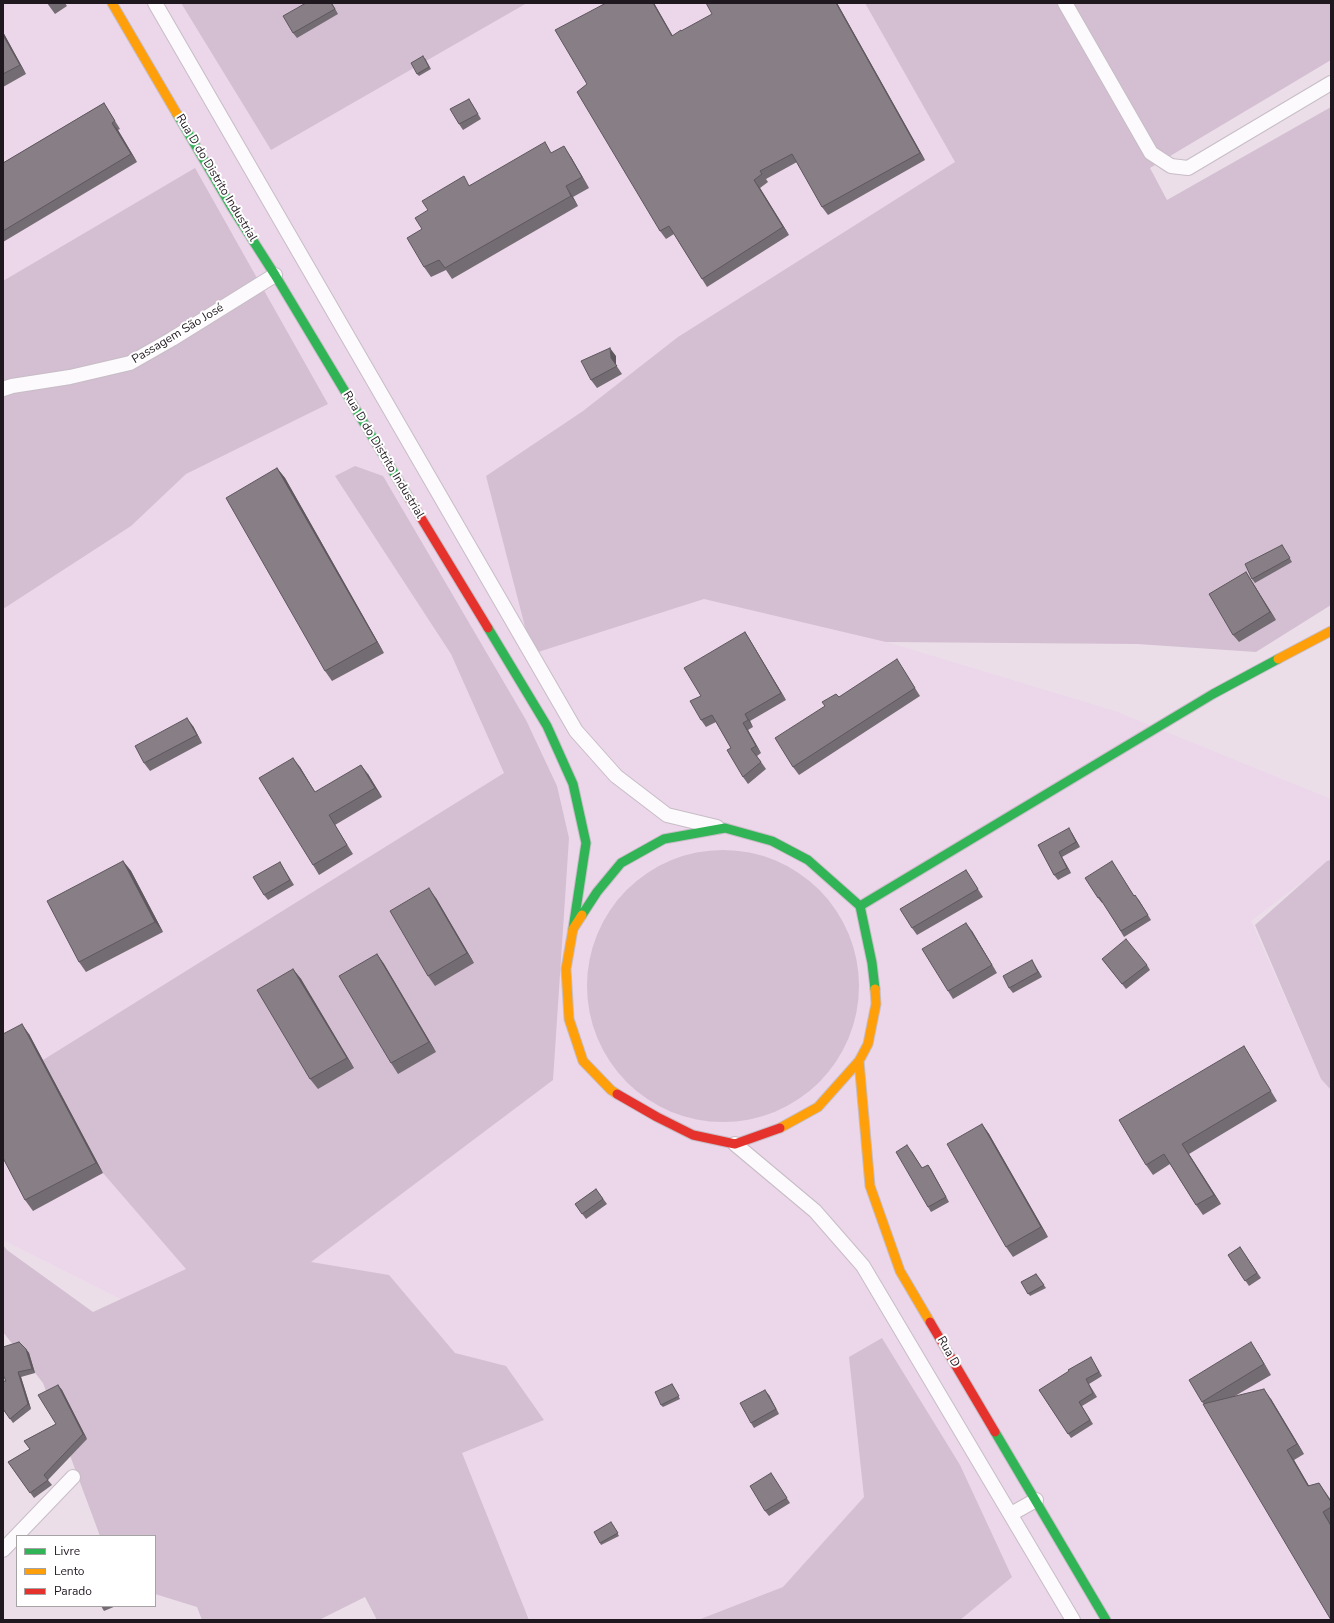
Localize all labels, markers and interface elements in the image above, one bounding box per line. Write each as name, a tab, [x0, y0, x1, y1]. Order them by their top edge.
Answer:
street label: Rua D do Distrito Industrial	[172, 112, 260, 244]
street label: Passagem São José	[129, 301, 227, 367]
street label: Rua D do Distrito Industrial	[339, 389, 427, 521]
street label: Rua D	[933, 1334, 963, 1370]
legend	[16, 1535, 156, 1607]
text: Livre	[54, 1543, 80, 1559]
text: Lento	[54, 1563, 84, 1579]
text: Parado	[54, 1583, 92, 1599]

